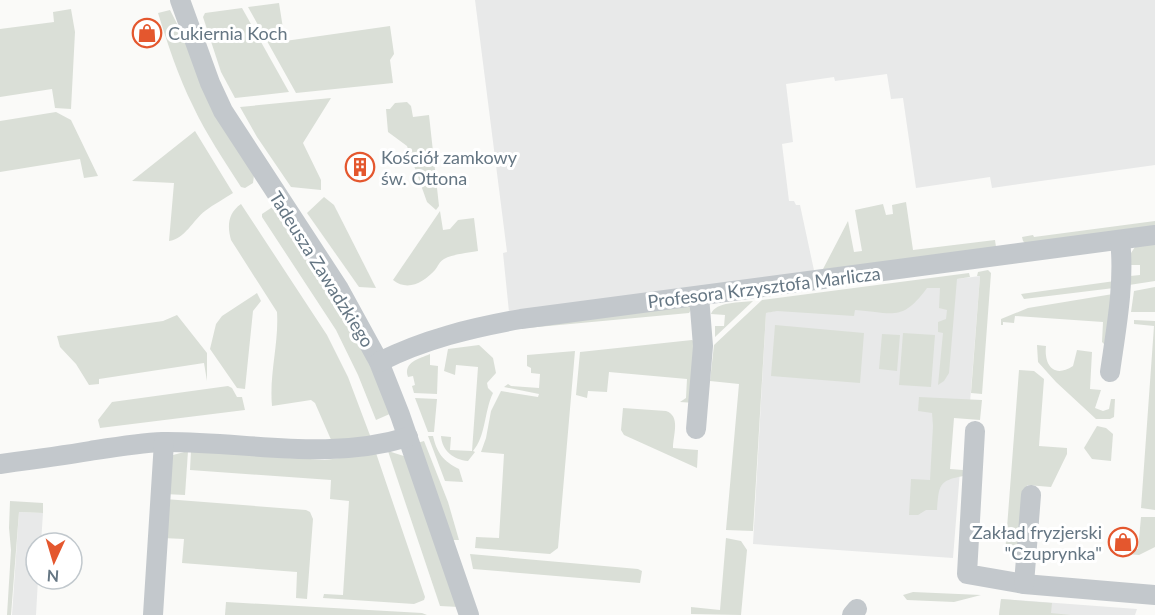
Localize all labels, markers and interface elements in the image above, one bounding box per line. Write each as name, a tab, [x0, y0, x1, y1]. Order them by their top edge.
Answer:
shop icon: Cukiernia Koch	[131, 17, 163, 49]
place label: Cukiernia Koch	[168, 22, 287, 44]
place label: Kościół zamkowy św. Ottona	[381, 146, 518, 189]
building icon: Kościół zamkowy św. Ottona	[344, 151, 376, 183]
street label: Tadeusza Zawadzkiego	[265, 187, 379, 351]
street label: Profesora Krzysztofa Marlicza	[646, 262, 882, 312]
place label: Zakład fryzjerski "Czuprynka"	[972, 521, 1102, 564]
shop icon: Zakład fryzjerski "Czuprynka"	[1107, 526, 1139, 558]
north arrow	[24, 531, 84, 591]
text: N	[46, 567, 60, 586]

